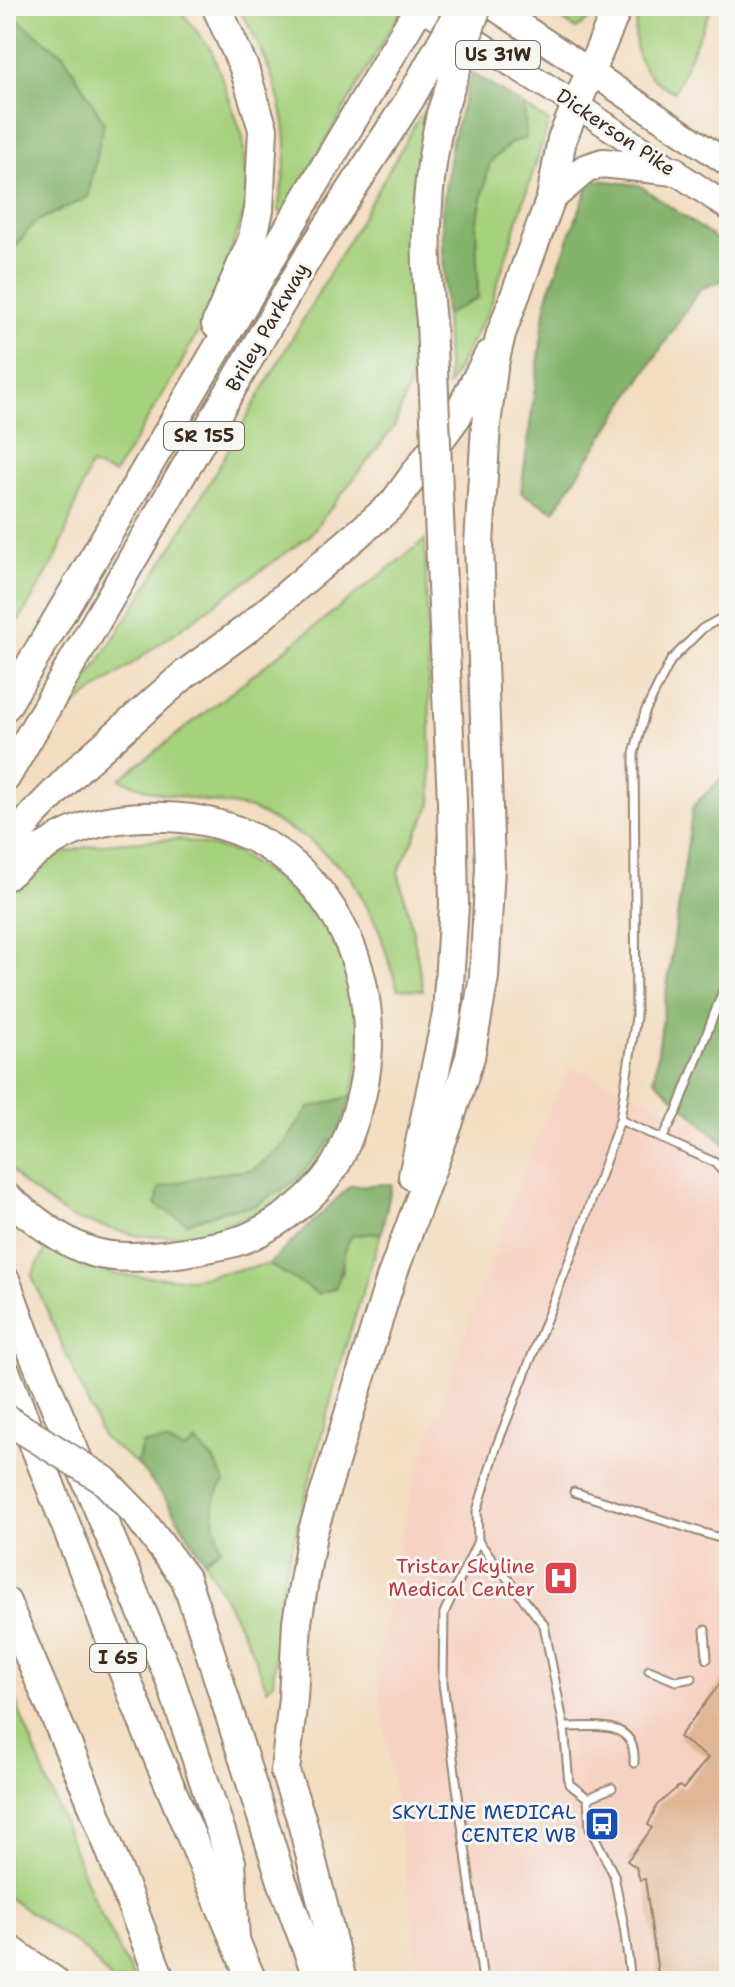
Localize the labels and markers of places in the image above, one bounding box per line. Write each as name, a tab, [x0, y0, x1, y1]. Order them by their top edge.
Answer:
place label: Tristar Skyline Medical Center	[388, 1553, 535, 1602]
hospital icon: Tristar Skyline Medical Center	[542, 1559, 580, 1597]
place label: SKYLINE MEDICAL CENTER WB	[392, 1799, 576, 1848]
bus stop icon: SKYLINE MEDICAL CENTER WB	[583, 1805, 621, 1843]

